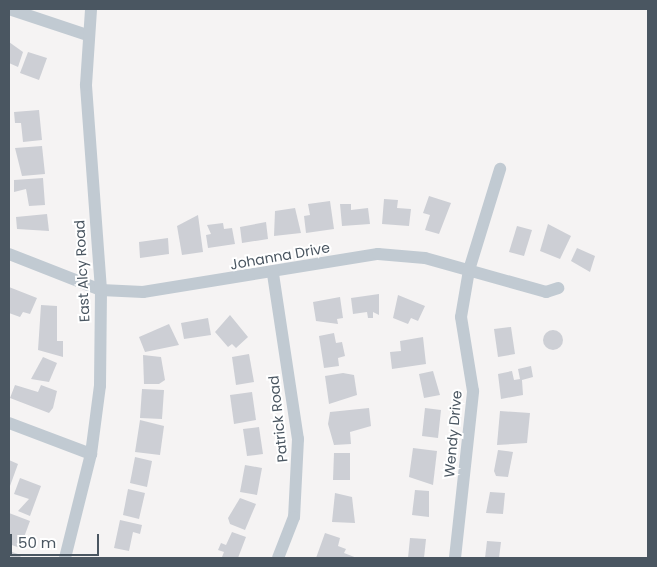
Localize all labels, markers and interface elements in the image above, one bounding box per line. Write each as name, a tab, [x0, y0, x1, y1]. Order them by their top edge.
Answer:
street label: East Alcy Road	[71, 220, 93, 322]
street label: Johanna Drive	[229, 239, 331, 273]
street label: Patrick Road	[265, 375, 291, 463]
street label: Wendy Drive	[441, 390, 465, 478]
scale bar	[12, 524, 101, 556]
text: 50 m	[18, 532, 56, 553]

